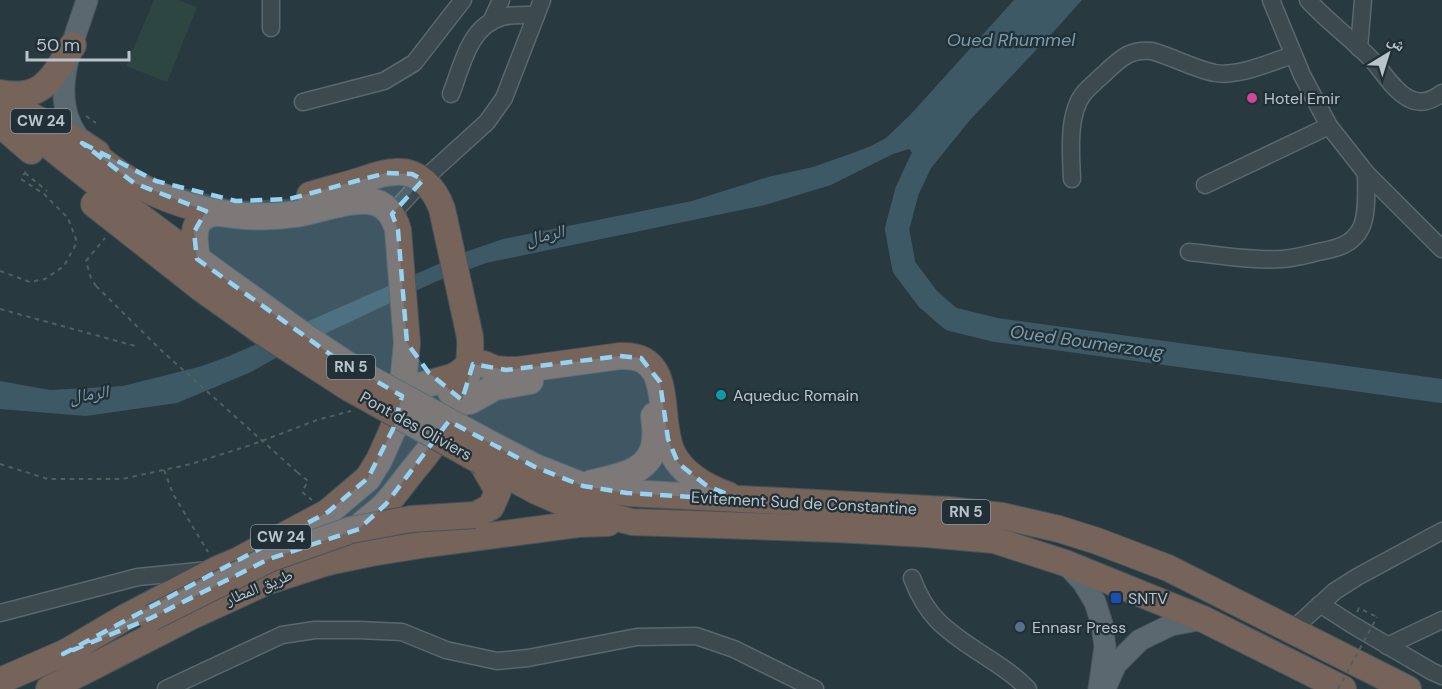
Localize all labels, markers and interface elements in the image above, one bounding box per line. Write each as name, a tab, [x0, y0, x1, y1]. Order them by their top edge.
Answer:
scale bar	[27, 24, 129, 62]
north arrow	[1358, 24, 1418, 84]
water label: Oued Rhummel	[947, 28, 1076, 52]
text: ش	[1384, 29, 1410, 56]
text: 50 m	[36, 33, 80, 57]
place label: Hotel Emir	[1264, 88, 1340, 109]
marker: Hotel Emir	[1245, 91, 1259, 105]
road number: CW 24	[11, 109, 71, 133]
water label: الرمال	[523, 219, 568, 251]
water label: Oued Boumerzoug	[1009, 319, 1167, 365]
road number: RN 5	[327, 355, 375, 379]
water label: الرمال	[68, 379, 112, 409]
place label: Aqueduc Romain	[733, 385, 859, 406]
street label: Pont des Oliviers	[356, 387, 476, 465]
marker: Aqueduc Romain	[714, 388, 728, 402]
street label: Evitement Sud de Constantine	[691, 487, 917, 519]
road number: RN 5	[942, 500, 990, 524]
road number: CW 24	[251, 525, 311, 549]
street label: طريق المطار	[221, 564, 296, 610]
place label: SNTV	[1128, 588, 1168, 609]
marker: SNTV	[1109, 591, 1123, 605]
place label: Ennasr Press	[1032, 617, 1126, 638]
marker: Ennasr Press	[1013, 620, 1027, 634]

